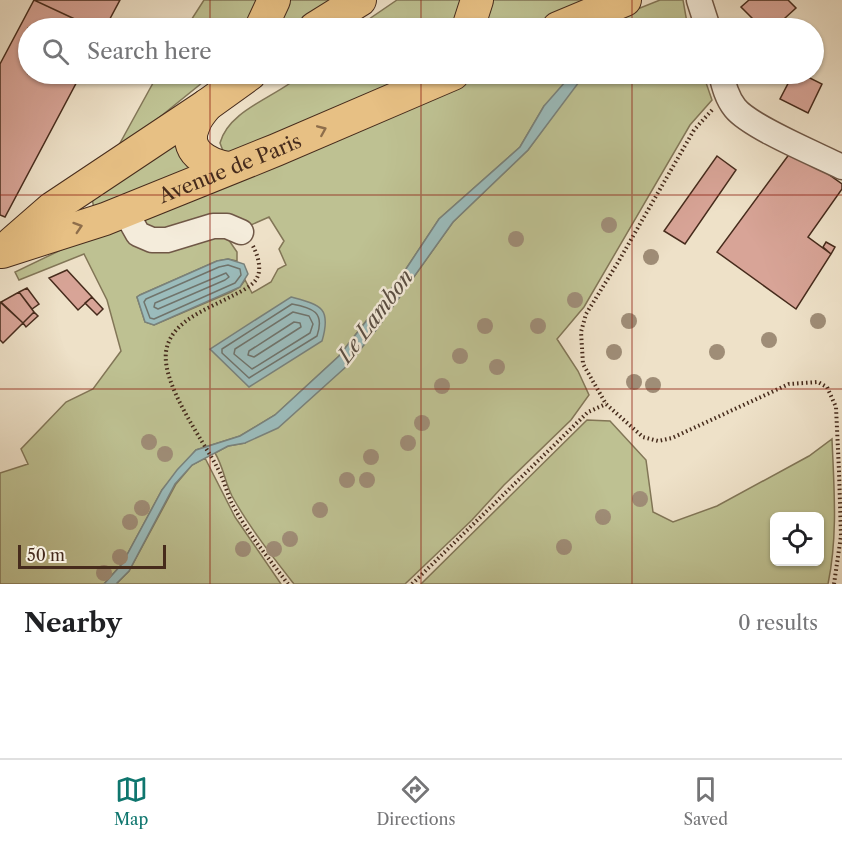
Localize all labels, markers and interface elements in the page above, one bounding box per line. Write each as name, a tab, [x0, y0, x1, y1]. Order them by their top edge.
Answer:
search box	[18, 18, 824, 84]
icon: search	[39, 35, 72, 68]
text: Search here	[87, 38, 212, 65]
one-way arrow	[315, 126, 326, 138]
street label: Avenue de Paris	[154, 129, 305, 208]
one-way arrow	[72, 222, 83, 235]
water label: Le Lambon	[331, 265, 418, 369]
map controls	[770, 512, 824, 566]
button: locate	[770, 512, 824, 566]
scale bar	[18, 542, 166, 570]
text: 50 m	[27, 545, 65, 565]
text: Nearby	[24, 607, 122, 639]
text: 0 results	[738, 611, 818, 635]
tab: Map	[114, 773, 148, 829]
tab: Directions	[376, 773, 455, 829]
tab: Saved	[684, 773, 728, 829]

